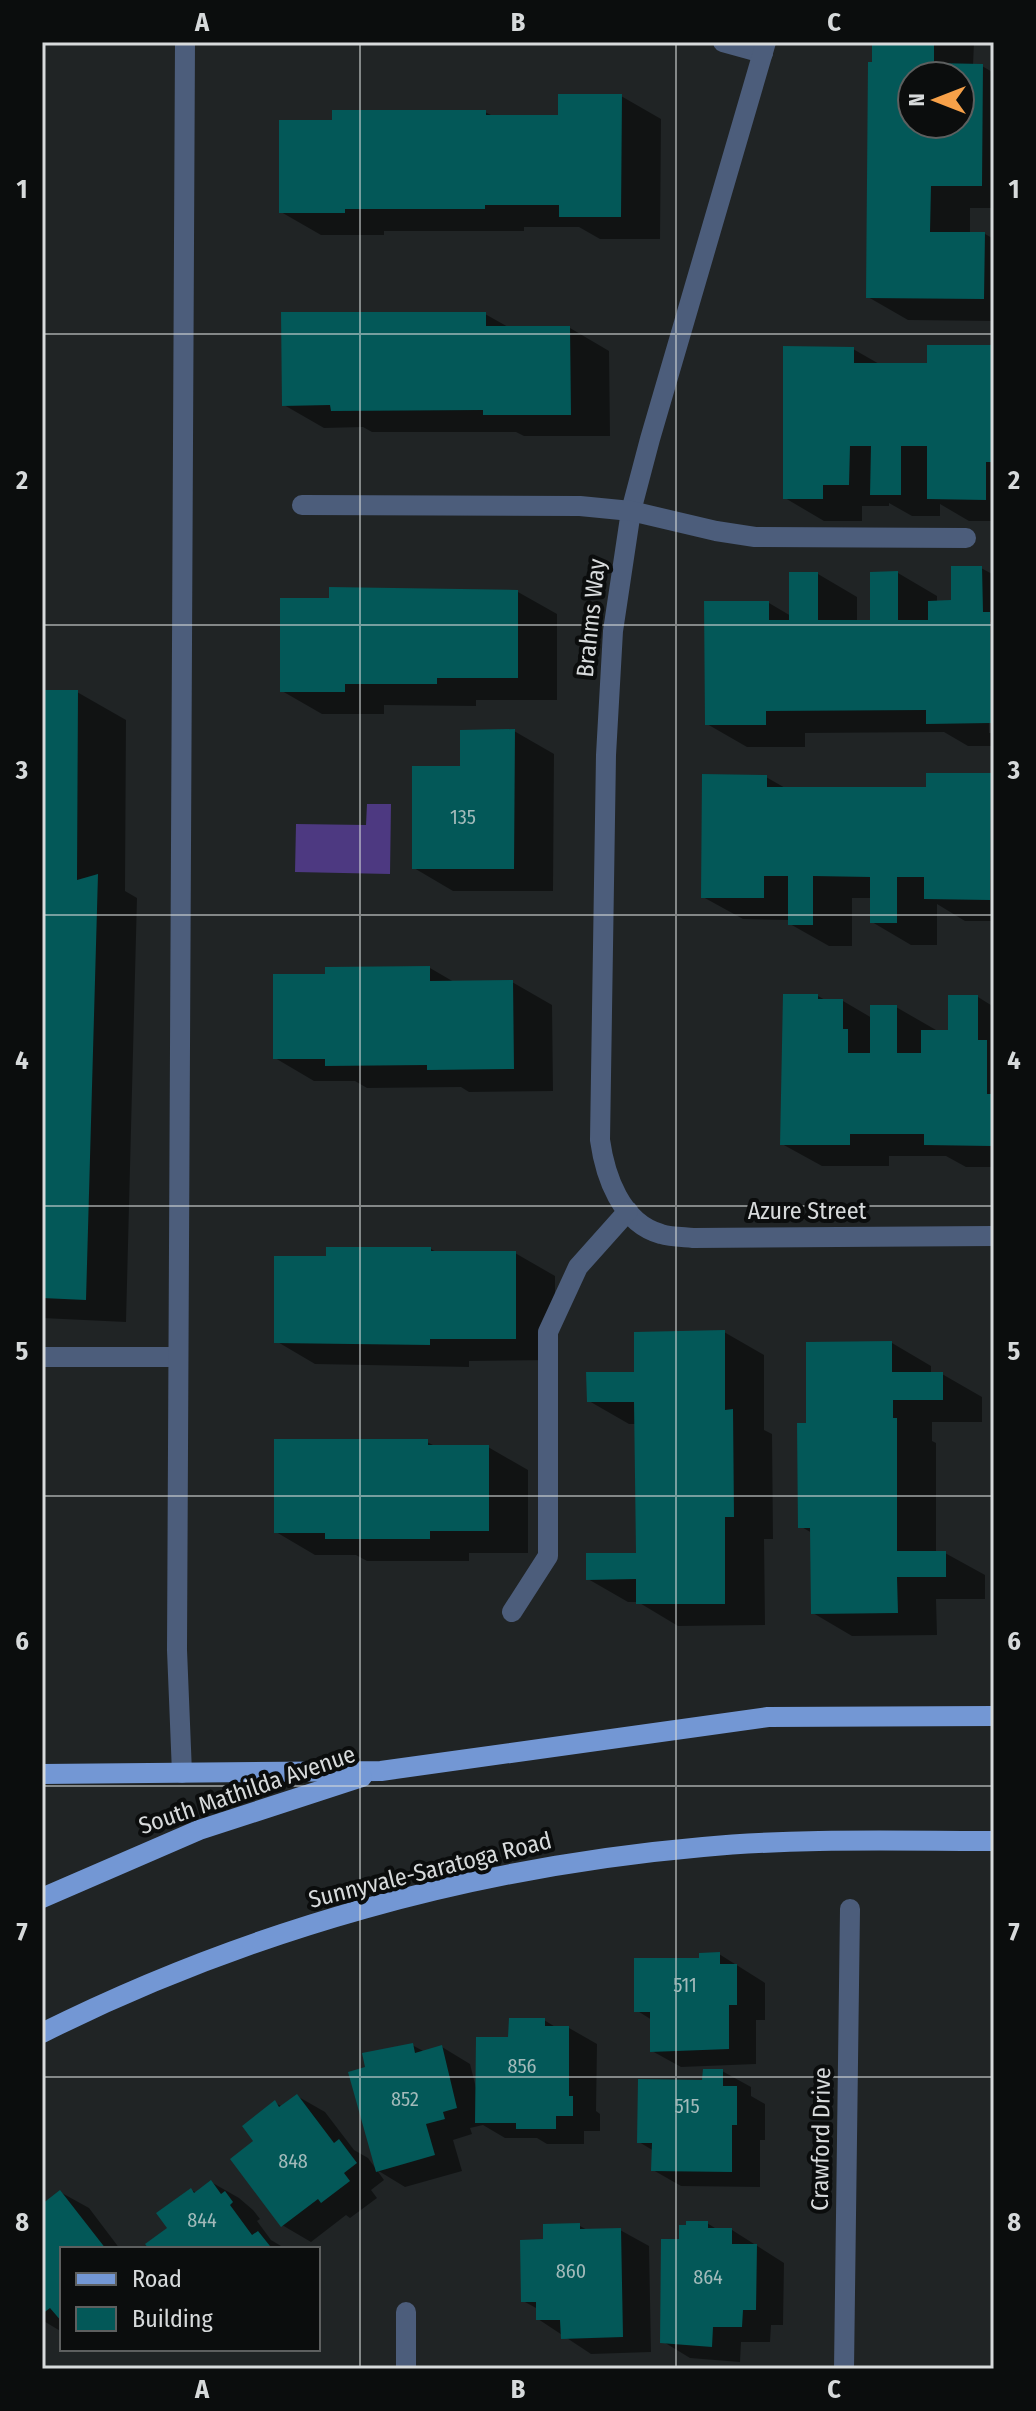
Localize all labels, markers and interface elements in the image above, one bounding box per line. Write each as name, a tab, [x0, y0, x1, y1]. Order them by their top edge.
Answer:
text: A	[194, 7, 210, 38]
text: B	[511, 7, 526, 38]
text: C	[827, 7, 841, 38]
north arrow	[896, 60, 976, 140]
text: N	[903, 93, 930, 107]
text: 1	[17, 174, 28, 205]
text: 1	[1009, 174, 1020, 205]
text: 2	[15, 465, 28, 496]
text: 2	[1007, 465, 1020, 496]
street label: Brahms Way	[571, 557, 611, 679]
text: 3	[15, 755, 28, 786]
text: 3	[1007, 755, 1020, 786]
house number: 135	[450, 805, 476, 829]
text: 4	[15, 1045, 29, 1076]
text: 4	[1007, 1045, 1021, 1076]
street label: Azure Street	[748, 1197, 866, 1225]
text: 5	[16, 1336, 29, 1367]
text: 5	[1008, 1336, 1021, 1367]
text: 6	[15, 1626, 29, 1657]
text: 6	[1007, 1626, 1021, 1657]
street label: South Mathilda Avenue	[135, 1740, 359, 1840]
street label: Sunnyvale-Saratoga Road	[306, 1826, 554, 1914]
text: 7	[16, 1917, 28, 1948]
text: 7	[1008, 1917, 1020, 1948]
house number: 511	[673, 1973, 697, 1997]
house number: 856	[507, 2054, 537, 2078]
street label: Crawford Drive	[806, 2067, 836, 2211]
house number: 852	[391, 2087, 419, 2111]
house number: 515	[674, 2094, 700, 2118]
house number: 848	[278, 2149, 308, 2173]
text: 8	[15, 2207, 29, 2238]
text: 8	[1007, 2207, 1021, 2238]
house number: 844	[187, 2208, 217, 2232]
legend	[60, 2247, 320, 2351]
house number: 860	[556, 2259, 586, 2283]
text: Road	[132, 2265, 182, 2293]
house number: 864	[693, 2265, 723, 2289]
text: Building	[132, 2305, 214, 2333]
text: A	[194, 2374, 210, 2405]
text: B	[511, 2374, 526, 2405]
text: C	[827, 2374, 841, 2405]

